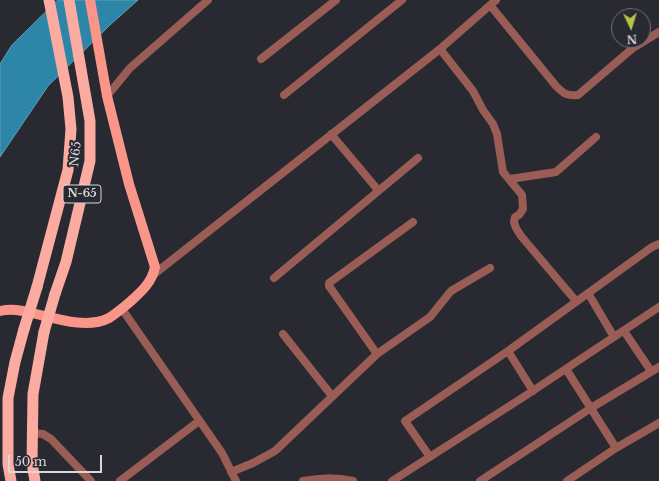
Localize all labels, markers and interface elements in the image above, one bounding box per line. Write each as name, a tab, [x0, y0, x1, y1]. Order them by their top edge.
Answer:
north arrow	[611, 8, 651, 48]
text: N	[626, 32, 637, 46]
street label: N65	[68, 141, 84, 167]
road number: N-65	[63, 185, 101, 203]
scale bar	[10, 447, 104, 473]
text: 50 m	[15, 454, 47, 469]

